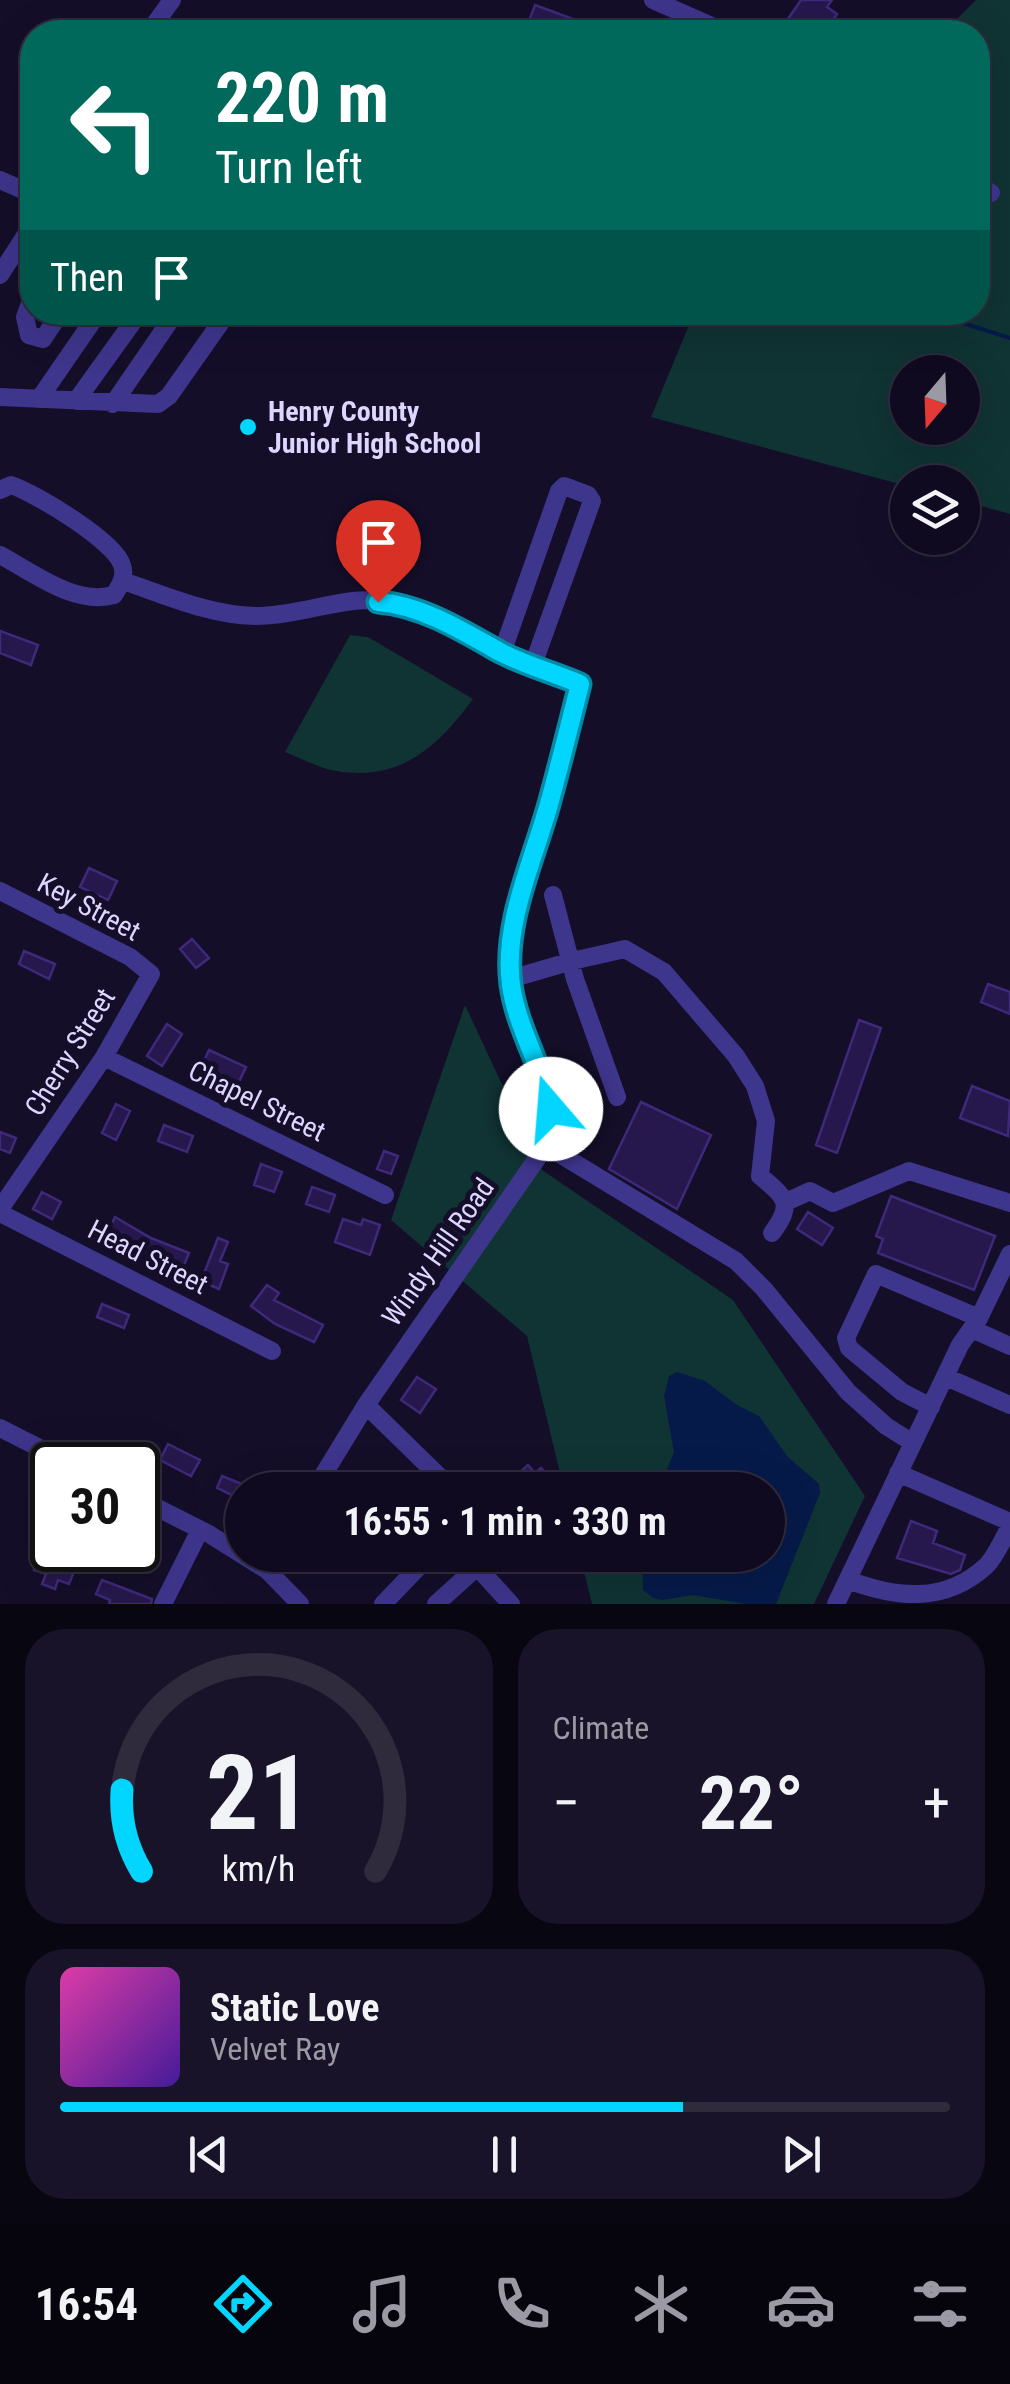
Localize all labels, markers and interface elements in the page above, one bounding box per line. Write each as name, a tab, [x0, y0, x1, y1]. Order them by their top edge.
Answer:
text: 220 m	[215, 57, 389, 139]
icon: left	[50, 60, 180, 190]
text: Turn left	[215, 141, 363, 194]
icon: arrive	[144, 250, 199, 305]
text: Then	[50, 256, 124, 300]
north arrow	[890, 355, 980, 445]
map controls	[890, 355, 980, 555]
place label: Henry County Junior High School	[268, 395, 481, 460]
marker: Henry County Junior High School	[237, 416, 259, 438]
button: layers	[890, 465, 980, 555]
pin	[336, 500, 421, 603]
icon: arrive	[351, 515, 406, 570]
street label: Key Street	[32, 866, 146, 948]
street label: Cherry Street	[18, 982, 122, 1122]
street label: Chapel Street	[183, 1054, 331, 1148]
position arrow	[499, 1057, 603, 1161]
street label: Windy Hill Road	[375, 1172, 501, 1332]
street label: Head Street	[83, 1213, 213, 1301]
speed limit sign: 30	[30, 1442, 160, 1572]
text: 16:55 · 1 min · 330 m	[344, 1500, 666, 1544]
text: Climate	[553, 1709, 649, 1747]
text: 21	[206, 1733, 311, 1854]
text: 22°	[699, 1759, 804, 1847]
text: −	[553, 1771, 580, 1835]
text: +	[923, 1771, 950, 1835]
text: km/h	[222, 1848, 296, 1890]
text: Static Love	[210, 1986, 379, 2030]
text: Velvet Ray	[210, 2030, 340, 2068]
icon: previous	[181, 2127, 236, 2182]
icon: pause	[477, 2127, 532, 2182]
icon: next	[774, 2127, 829, 2182]
icon: directions	[208, 2269, 278, 2339]
icon: music	[347, 2269, 417, 2339]
icon: phone	[487, 2269, 557, 2339]
icon: climate	[626, 2269, 696, 2339]
icon: car	[766, 2269, 836, 2339]
icon: filters	[905, 2269, 975, 2339]
text: 16:54	[35, 2278, 138, 2331]

